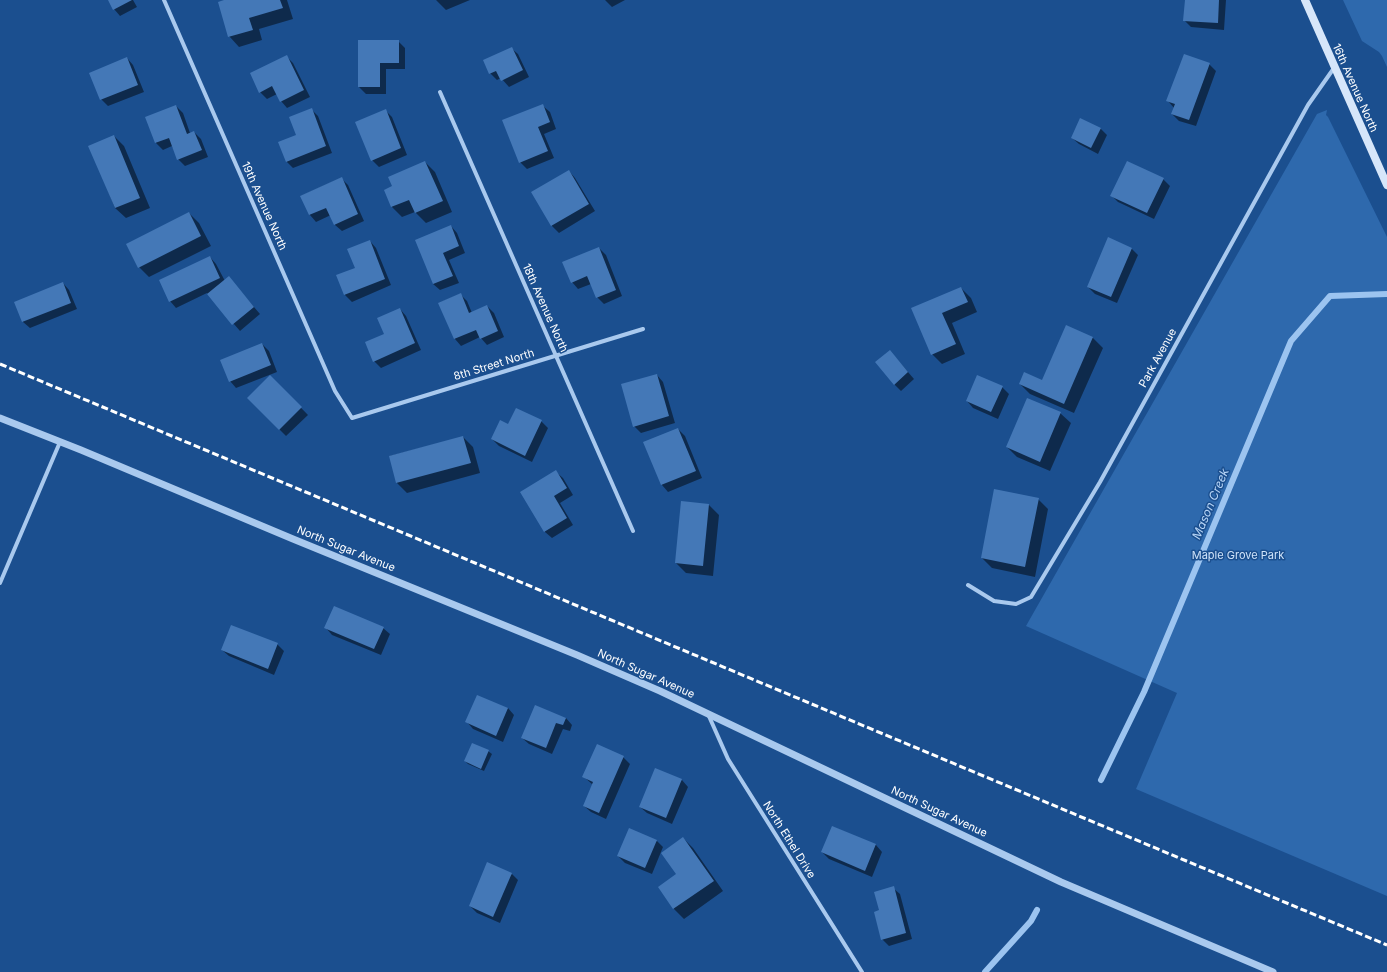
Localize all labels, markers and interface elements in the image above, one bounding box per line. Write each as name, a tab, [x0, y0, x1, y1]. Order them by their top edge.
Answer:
street label: 16th Avenue North	[1330, 42, 1380, 134]
street label: 19th Avenue North	[239, 160, 289, 252]
street label: 18th Avenue North	[520, 262, 570, 354]
street label: Park Avenue	[1136, 326, 1180, 390]
street label: 8th Street North	[452, 346, 536, 384]
water label: Mason Creek	[1190, 466, 1232, 542]
street label: North Sugar Avenue	[295, 523, 397, 575]
park label: Maple Grove Park	[1192, 549, 1284, 563]
street label: North Sugar Avenue	[595, 647, 697, 701]
street label: North Sugar Avenue	[889, 784, 989, 840]
street label: North Ethel Drive	[760, 799, 818, 881]

